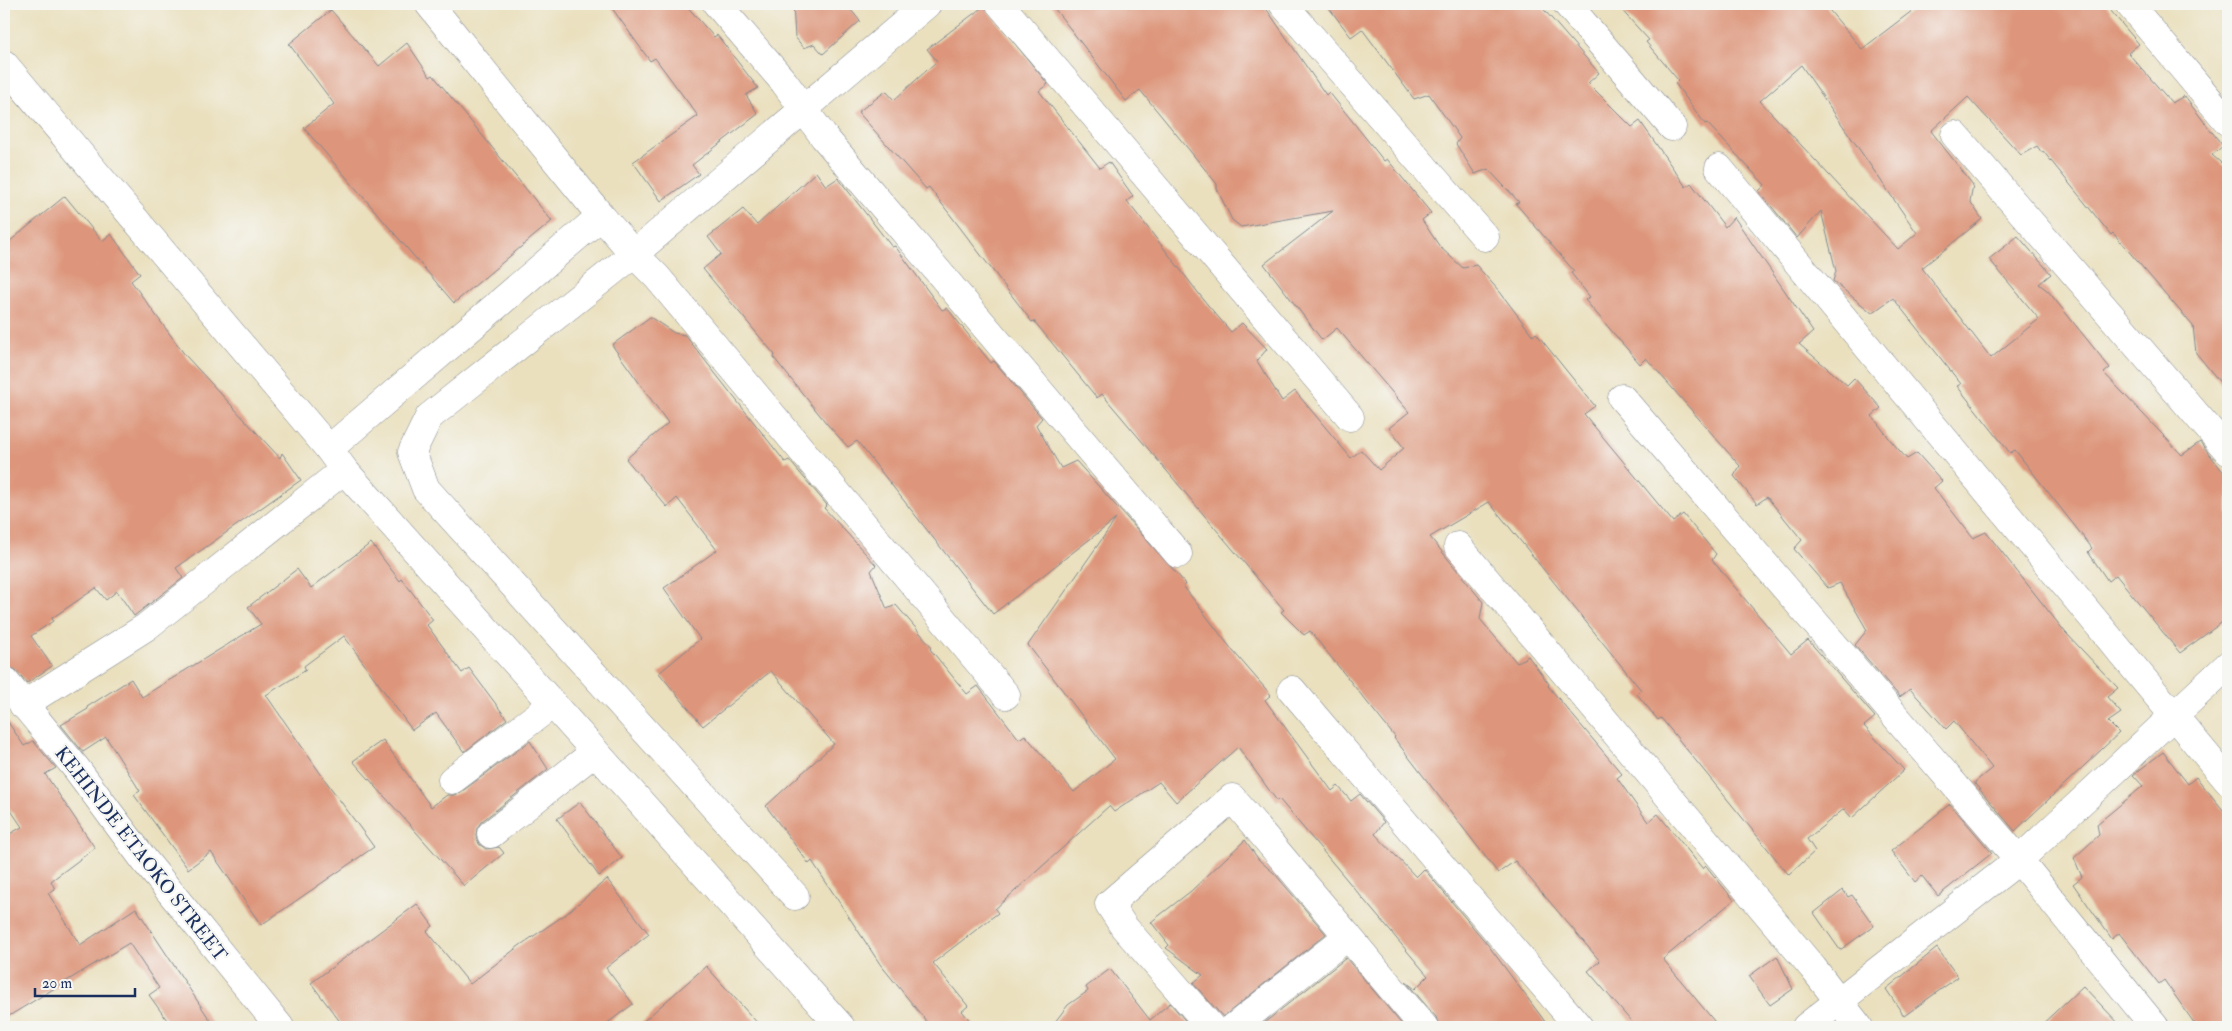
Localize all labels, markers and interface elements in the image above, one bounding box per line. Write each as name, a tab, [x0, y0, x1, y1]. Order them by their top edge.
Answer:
street label: KEHINDE ETAOKO STREET	[50, 742, 232, 966]
scale bar	[35, 966, 135, 998]
text: 20 m	[42, 974, 72, 993]

